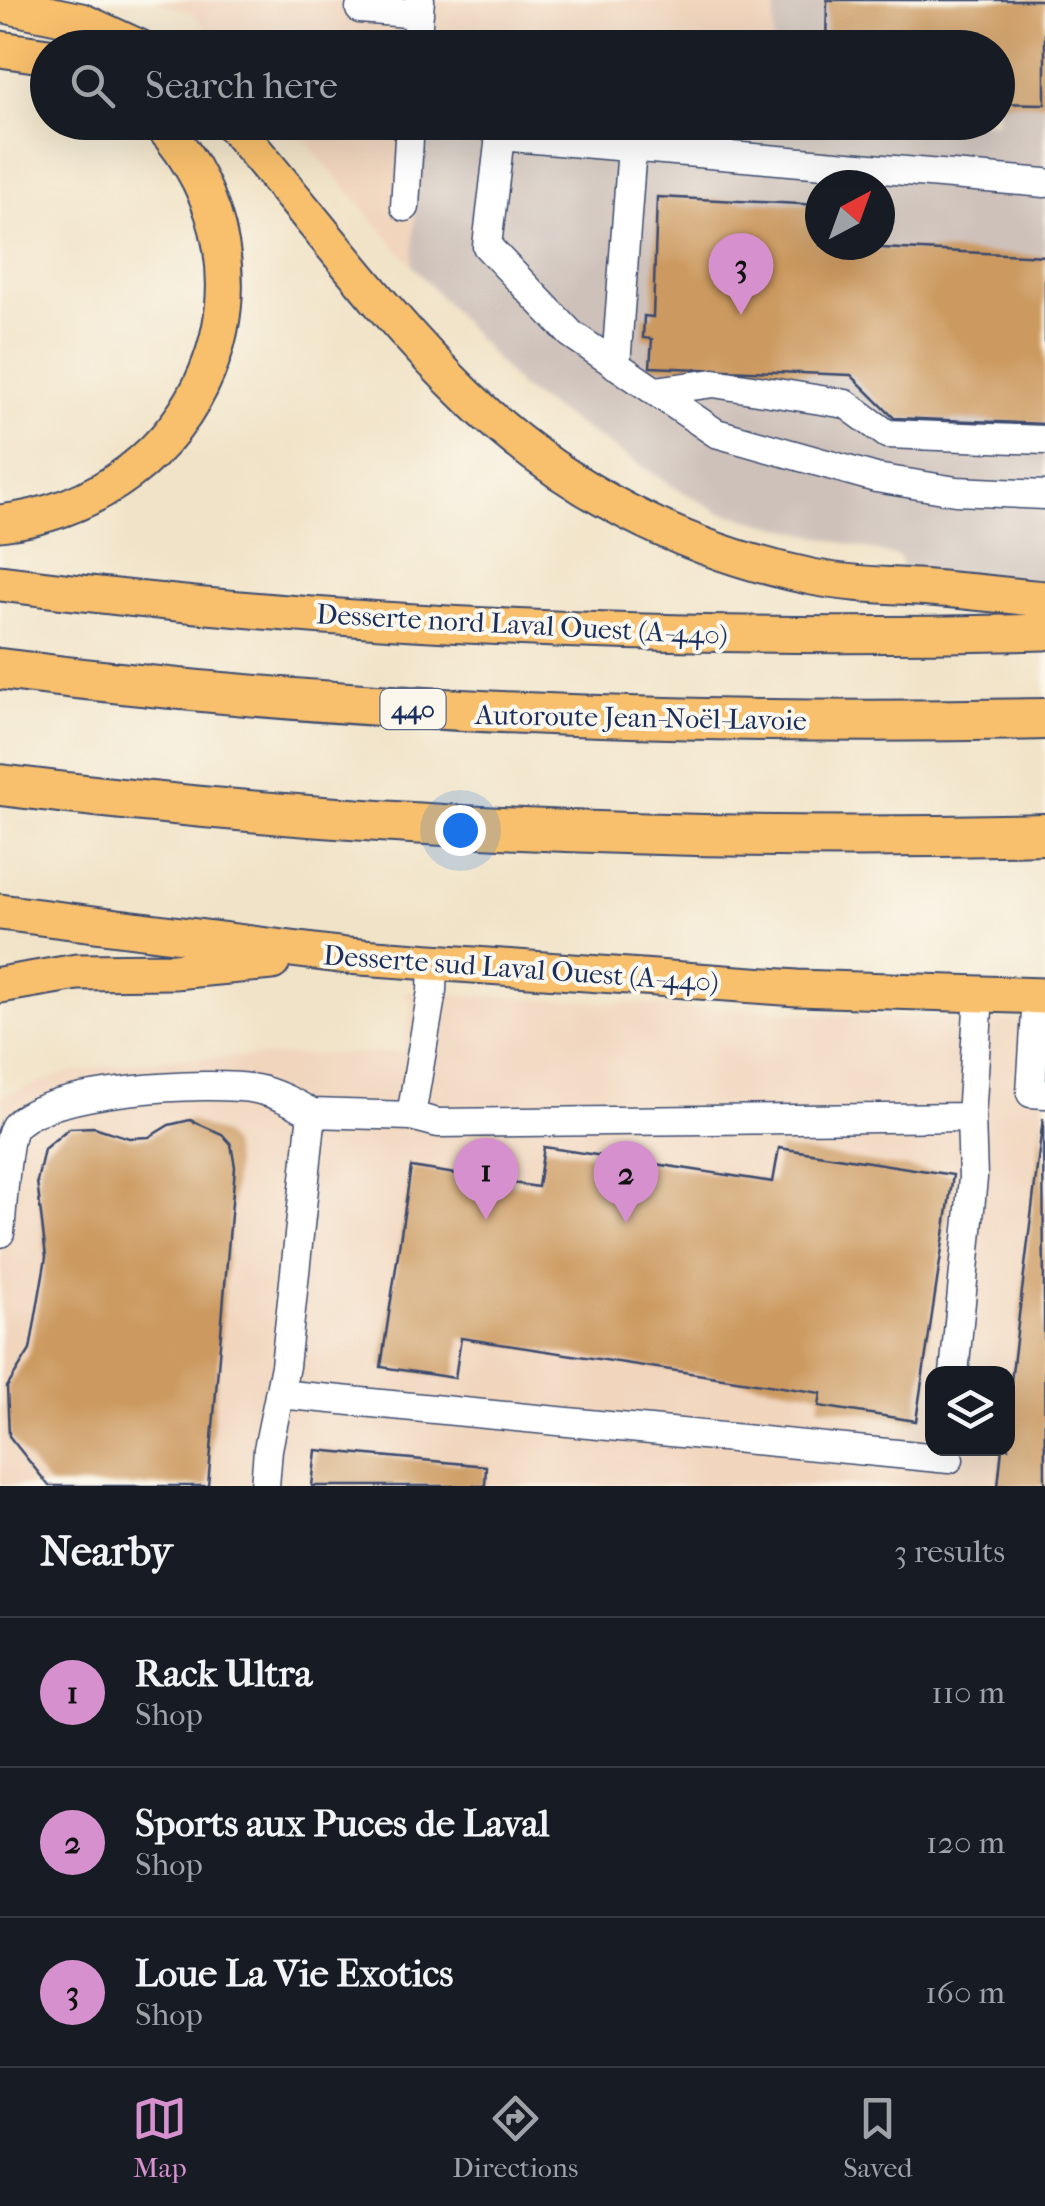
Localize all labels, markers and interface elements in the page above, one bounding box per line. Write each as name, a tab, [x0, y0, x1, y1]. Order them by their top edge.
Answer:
search box	[30, 30, 1015, 140]
icon: search	[65, 58, 120, 113]
text: Search here	[145, 63, 338, 108]
north arrow	[805, 170, 895, 260]
pin: 3	[708, 232, 774, 315]
street label: Desserte nord Laval Ouest (A-440)	[315, 597, 729, 652]
road number: 440	[380, 689, 446, 729]
street label: Autoroute Jean-Noël-Lavoie	[474, 698, 807, 737]
your location	[435, 805, 486, 856]
street label: Desserte sud Laval Ouest (A-440)	[322, 938, 720, 999]
pin: 1	[454, 1138, 518, 1220]
pin: 2	[594, 1140, 658, 1223]
map controls	[925, 1366, 1015, 1456]
button: layers	[925, 1366, 1015, 1456]
text: Nearby	[40, 1527, 172, 1576]
text: 3 results	[894, 1533, 1005, 1570]
text: Rack Ultra	[135, 1651, 312, 1696]
text: 1	[67, 1674, 78, 1711]
text: 110 m	[931, 1674, 1005, 1711]
text: Shop	[135, 1696, 203, 1733]
text: Sports aux Puces de Laval	[135, 1801, 550, 1846]
text: 2	[64, 1824, 81, 1861]
text: 120 m	[926, 1824, 1005, 1861]
text: Shop	[135, 1846, 203, 1883]
text: Loue La Vie Exotics	[135, 1951, 453, 1996]
text: 3	[66, 1974, 79, 2011]
text: 160 m	[925, 1974, 1005, 2011]
text: Shop	[135, 1996, 203, 2033]
tab: Map	[132, 2091, 187, 2184]
tab: Directions	[452, 2091, 578, 2184]
tab: Saved	[843, 2091, 913, 2184]

